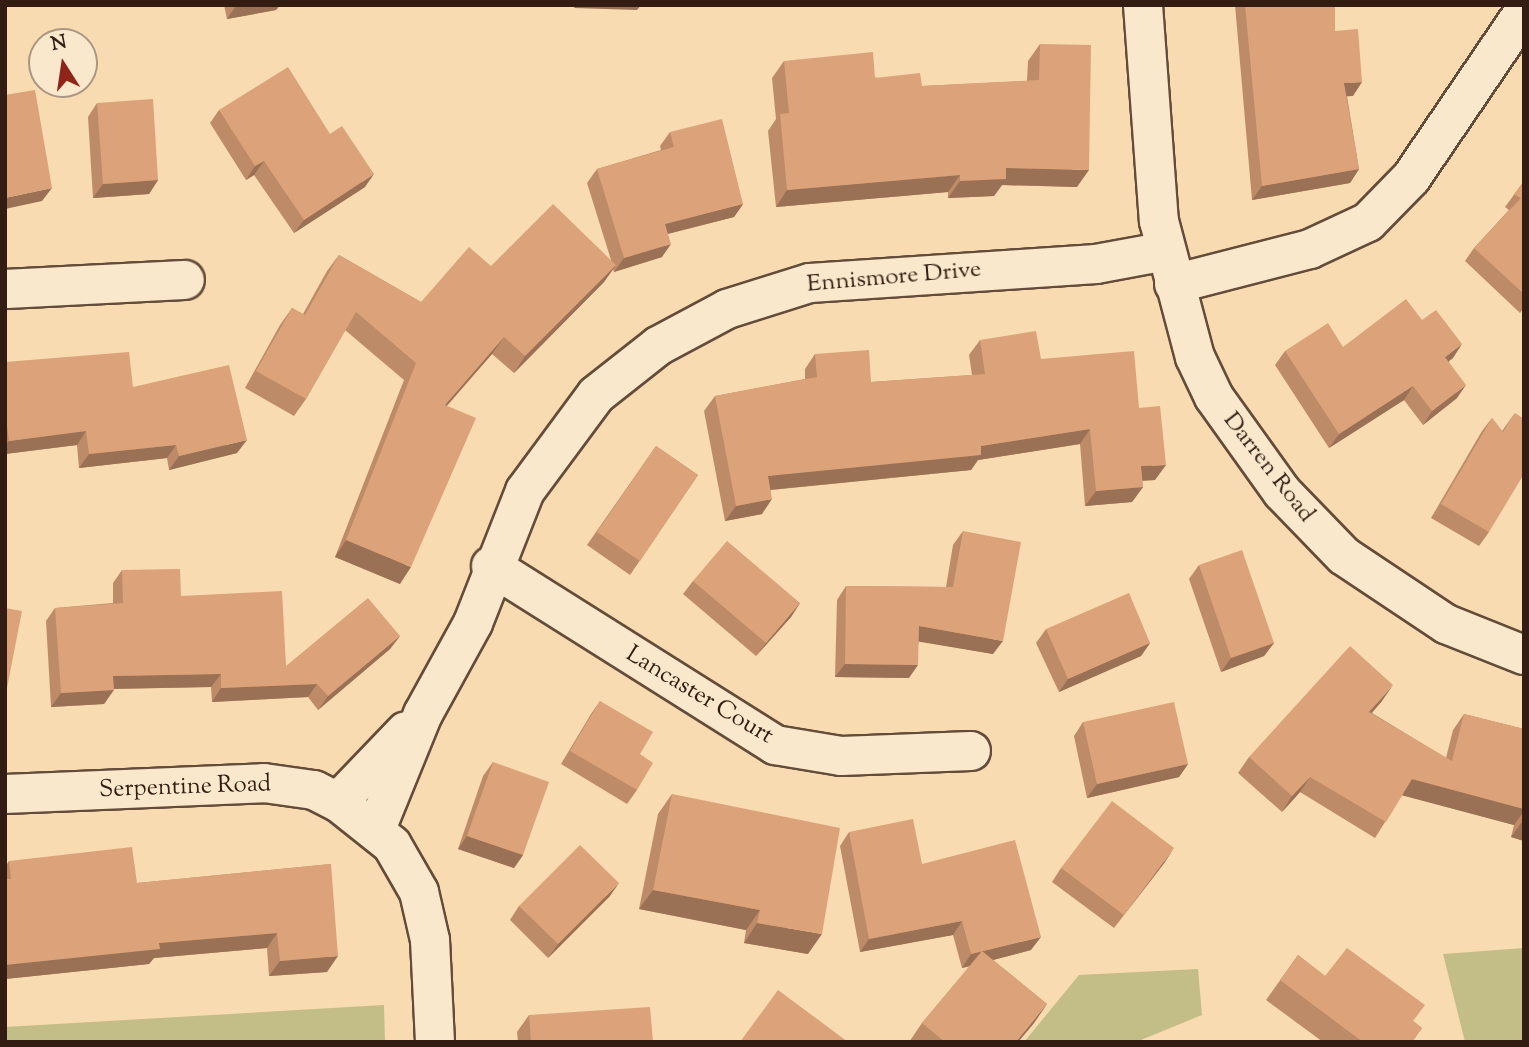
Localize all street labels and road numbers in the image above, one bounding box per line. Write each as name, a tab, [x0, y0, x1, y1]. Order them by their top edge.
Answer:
street label: Ennismore Drive	[806, 256, 982, 300]
street label: Darren Road	[1216, 407, 1320, 529]
street label: Lancaster Court	[620, 641, 778, 751]
street label: Serpentine Road	[98, 771, 272, 805]

